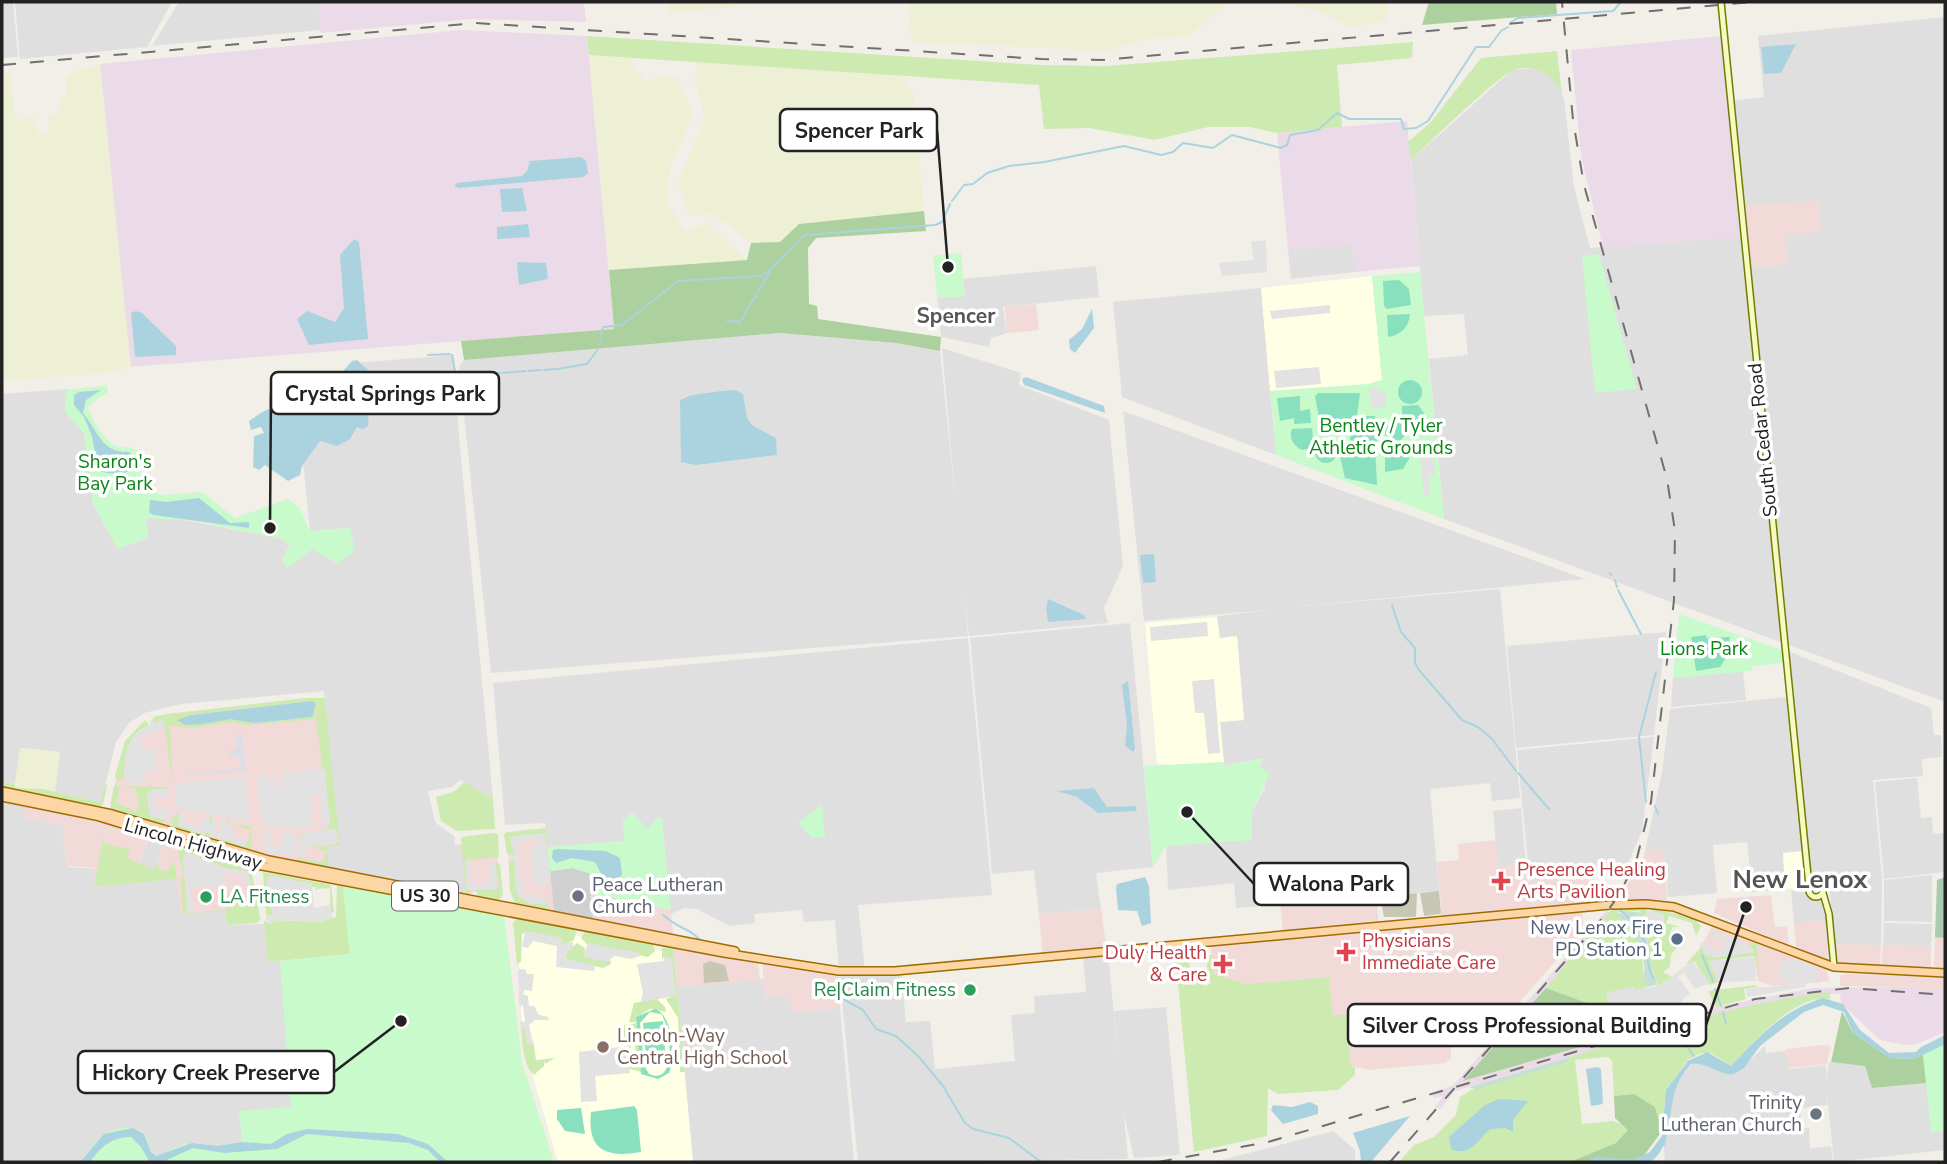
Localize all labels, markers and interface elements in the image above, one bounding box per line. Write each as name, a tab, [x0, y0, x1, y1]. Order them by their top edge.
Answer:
callout: Spencer Park	[780, 109, 937, 151]
text: Spencer Park	[795, 117, 924, 145]
district label: Spencer	[917, 302, 996, 330]
street label: South Cedar Road	[1742, 362, 1784, 518]
callout: Crystal Springs Park	[271, 372, 499, 414]
text: Crystal Springs Park	[285, 380, 486, 408]
park label: Bentley / Tyler Athletic Grounds	[1309, 413, 1453, 461]
park label: Sharon's Bay Park	[77, 449, 153, 497]
park label: Lions Park	[1660, 636, 1749, 662]
street label: Lincoln Highway	[121, 812, 265, 876]
place label: Presence Healing Arts Pavilion	[1517, 857, 1666, 905]
district label: New Lenox	[1732, 862, 1868, 897]
callout: Walona Park	[1254, 863, 1408, 905]
text: Walona Park	[1268, 870, 1395, 898]
marker: Presence Healing Arts Pavilion	[1491, 871, 1511, 891]
place label: Peace Lutheran Church	[592, 872, 723, 920]
road number: US 30	[392, 882, 458, 911]
place label: LA Fitness	[220, 884, 309, 910]
marker: Peace Lutheran Church	[570, 888, 586, 904]
marker: LA Fitness	[198, 889, 214, 905]
place label: New Lenox Fire PD Station 1	[1530, 915, 1663, 963]
place label: Physicians Immediate Care	[1362, 928, 1496, 976]
marker: New Lenox Fire PD Station 1	[1669, 931, 1685, 947]
place label: Duly Health & Care	[1105, 940, 1207, 988]
marker: Physicians Immediate Care	[1336, 942, 1356, 962]
marker: Duly Health & Care	[1213, 954, 1233, 974]
place label: Re|Claim Fitness	[814, 977, 956, 1003]
marker: Re|Claim Fitness	[962, 982, 978, 998]
callout: Silver Cross Professional Building	[1348, 1004, 1706, 1046]
text: Silver Cross Professional Building	[1362, 1012, 1692, 1040]
place label: Lincoln-Way Central High School	[617, 1023, 788, 1071]
marker: Lincoln-Way Central High School	[595, 1039, 611, 1055]
callout: Hickory Creek Preserve	[78, 1051, 334, 1093]
text: Hickory Creek Preserve	[92, 1059, 320, 1087]
place label: Trinity Lutheran Church	[1661, 1090, 1802, 1138]
marker: Trinity Lutheran Church	[1808, 1106, 1824, 1122]

